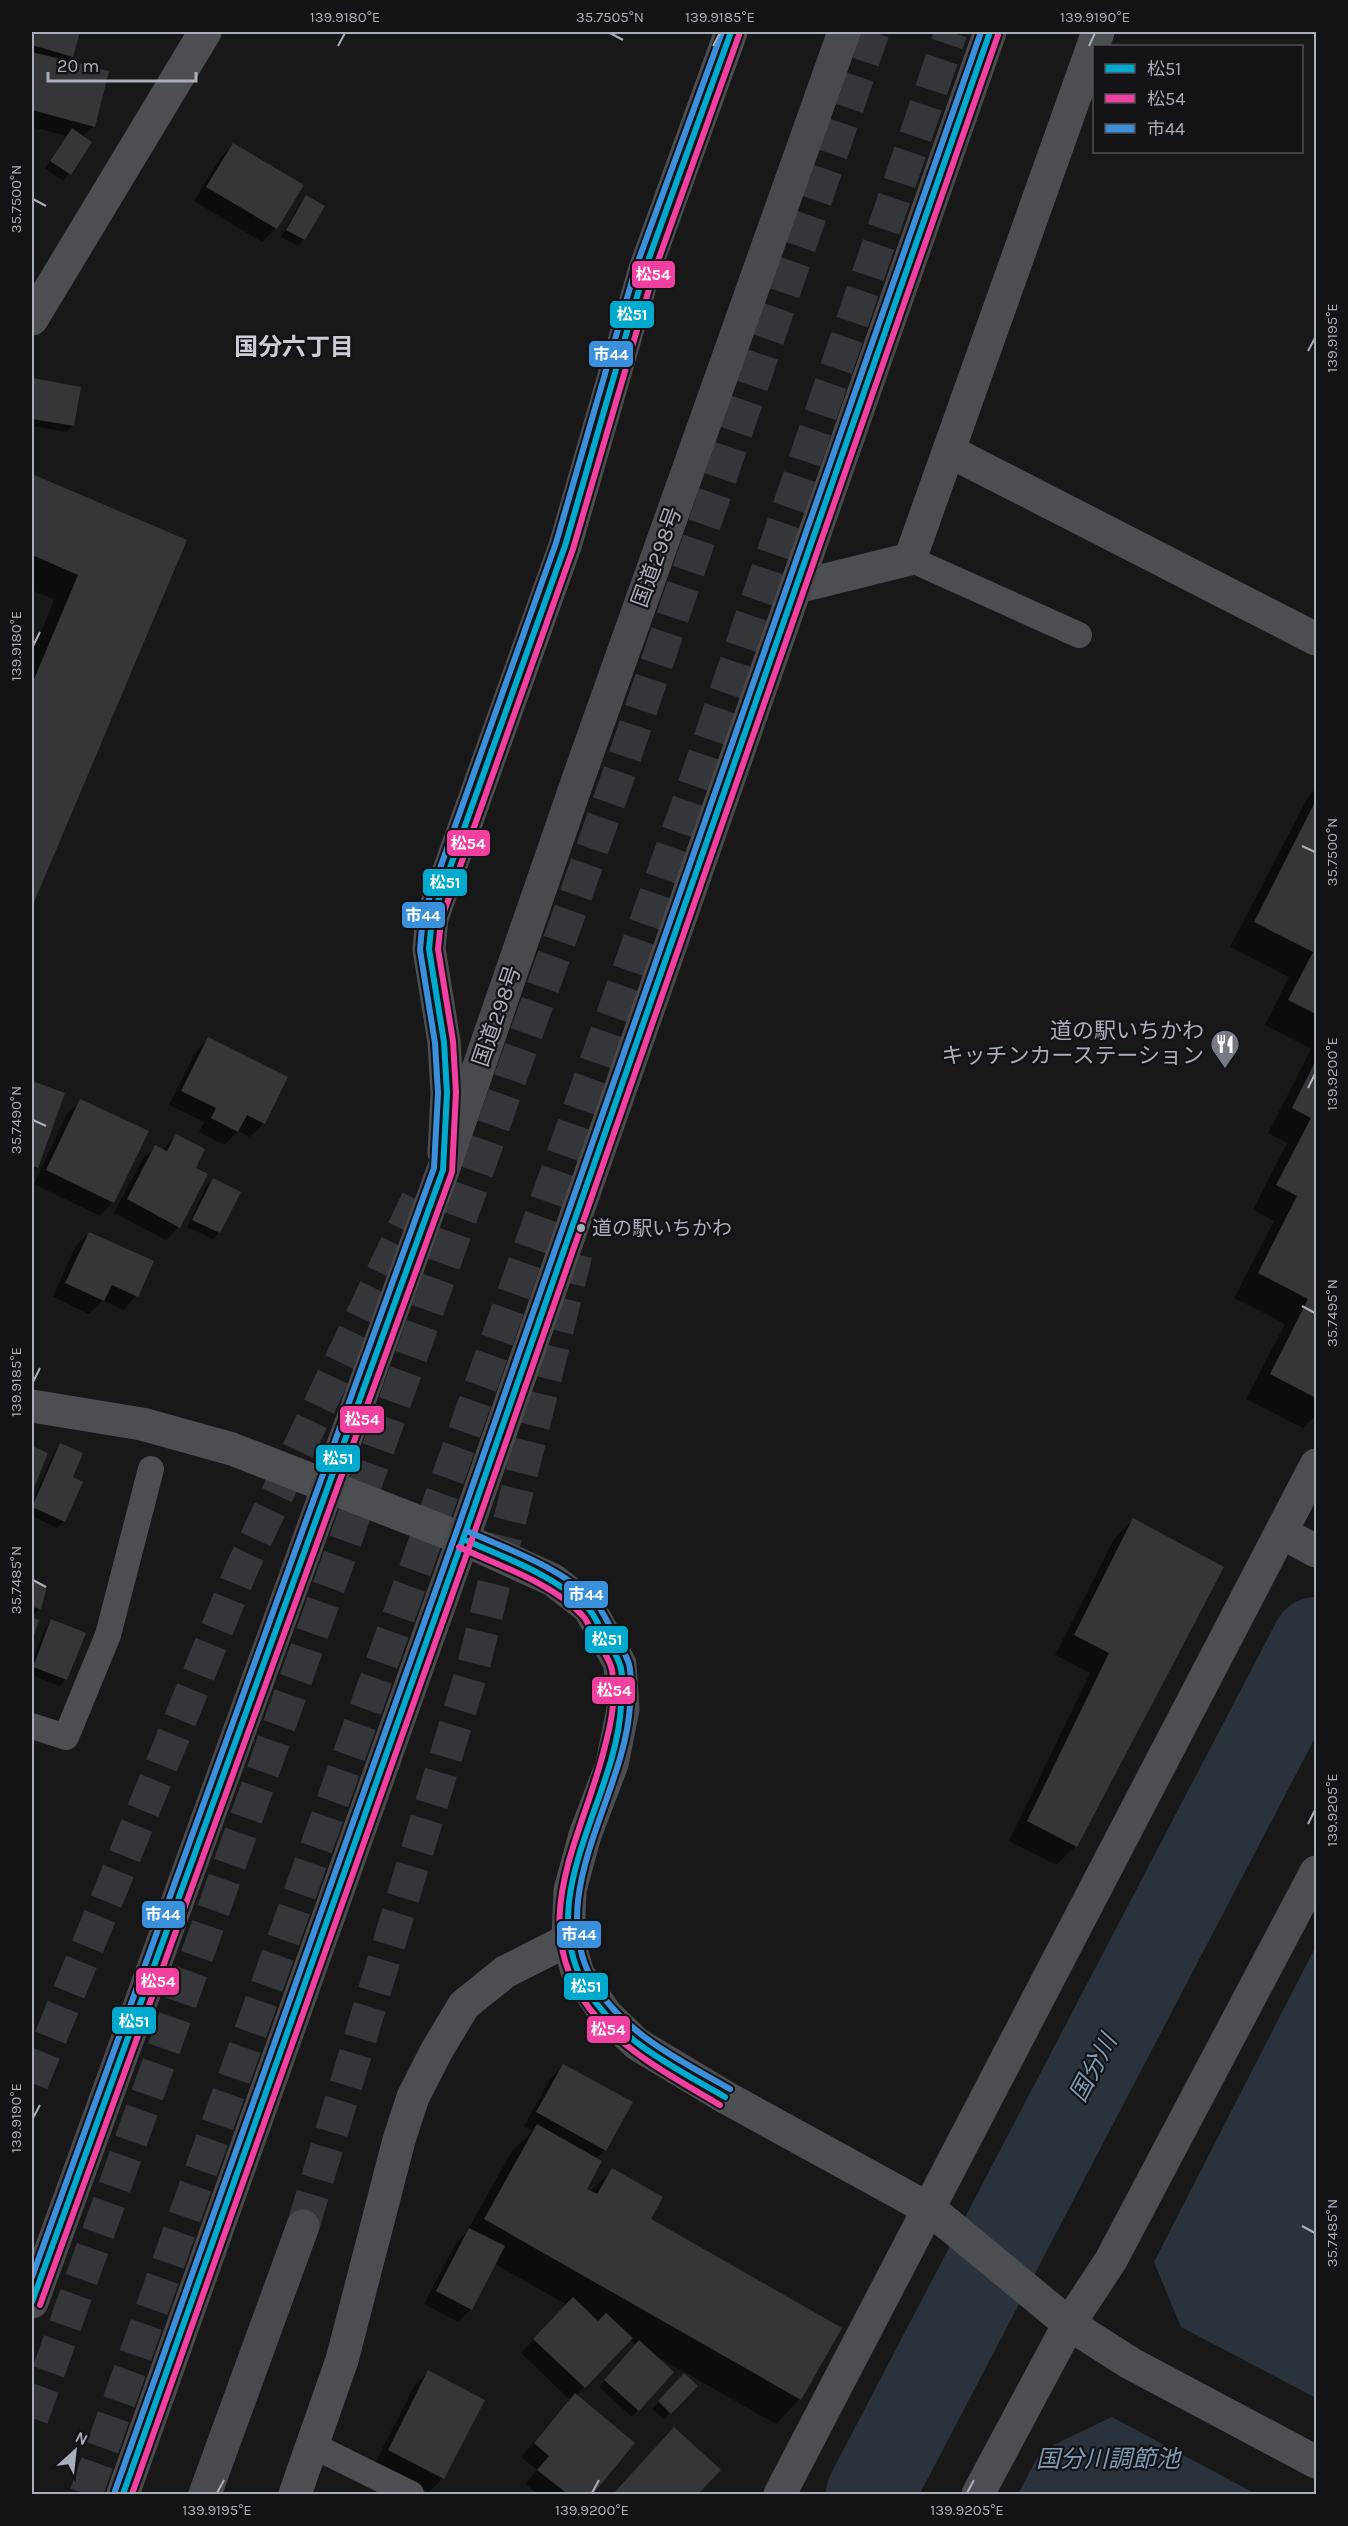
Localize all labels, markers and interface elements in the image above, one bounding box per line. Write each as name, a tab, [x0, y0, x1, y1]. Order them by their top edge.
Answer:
text: 139.9180°E	[310, 8, 380, 26]
text: 35.7505°N	[576, 8, 644, 26]
text: 139.9185°E	[685, 8, 755, 26]
text: 139.9190°E	[1060, 8, 1130, 26]
scale bar	[48, 45, 196, 83]
legend	[1093, 45, 1303, 153]
text: 20 m	[57, 55, 99, 77]
text: 松51	[1147, 58, 1181, 80]
text: 松54	[1147, 88, 1185, 110]
text: 市44	[1147, 118, 1185, 140]
text: 35.7500°N	[7, 165, 25, 233]
line badge: 松54	[631, 260, 676, 289]
text: 松54	[636, 265, 671, 284]
line badge: 松51	[609, 300, 655, 329]
text: 139.9195°E	[1323, 303, 1341, 373]
text: 松51	[616, 305, 648, 324]
district label: 国分六丁目	[234, 333, 354, 361]
line badge: 市44	[588, 340, 634, 368]
text: 市44	[593, 345, 629, 364]
street label: 国道298号	[627, 503, 687, 611]
text: 139.9180°E	[7, 611, 25, 681]
text: 35.7500°N	[1323, 818, 1341, 886]
line badge: 松54	[446, 829, 491, 857]
text: 松54	[451, 834, 486, 853]
line badge: 松51	[422, 868, 468, 897]
text: 松51	[429, 873, 461, 892]
line badge: 市44	[401, 901, 446, 929]
text: 市44	[405, 906, 441, 925]
street label: 国道298号	[468, 962, 526, 1070]
place label: 道の駅いちかわ キッチンカーステーション	[942, 1018, 1204, 1069]
restaurant icon: 道の駅いちかわ キッチンカーステーション	[1209, 1028, 1241, 1070]
text: 139.9200°E	[1323, 1037, 1341, 1111]
text: 35.7490°N	[7, 1086, 25, 1154]
place label: 道の駅いちかわ	[592, 1217, 732, 1240]
marker: 道の駅いちかわ	[575, 1222, 587, 1234]
text: 35.7495°N	[1323, 1279, 1341, 1347]
text: 139.9185°E	[7, 1347, 25, 1417]
line badge: 松54	[339, 1405, 385, 1434]
text: 松54	[345, 1410, 380, 1429]
line badge: 松51	[315, 1444, 361, 1473]
text: 松51	[322, 1449, 354, 1468]
text: 35.7485°N	[7, 1546, 25, 1614]
line badge: 市44	[563, 1580, 609, 1609]
text: 市44	[568, 1585, 604, 1604]
line badge: 松51	[584, 1625, 629, 1654]
text: 松51	[591, 1630, 623, 1649]
line badge: 松54	[591, 1676, 636, 1705]
text: 松54	[597, 1681, 632, 1700]
text: 139.9205°E	[1323, 1773, 1341, 1847]
line badge: 市44	[141, 1900, 186, 1929]
text: 市44	[145, 1905, 181, 1924]
line badge: 市44	[556, 1920, 602, 1949]
text: 市44	[561, 1925, 597, 1944]
line badge: 松54	[135, 1967, 180, 1996]
text: 松54	[141, 1972, 176, 1991]
line badge: 松51	[563, 1972, 609, 2001]
text: 松51	[570, 1977, 602, 1996]
line badge: 松51	[111, 2006, 157, 2035]
text: 松51	[118, 2012, 150, 2031]
line badge: 松54	[586, 2015, 631, 2044]
text: 松54	[591, 2020, 626, 2039]
water label: 国分川	[1064, 2027, 1124, 2106]
text: 139.9190°E	[7, 2083, 25, 2153]
text: 35.7485°N	[1323, 2199, 1341, 2267]
north arrow	[45, 2421, 105, 2481]
text: N	[72, 2427, 91, 2449]
water label: 国分川調節池	[1036, 2445, 1182, 2473]
text: 139.9195°E	[182, 2501, 252, 2519]
text: 139.9200°E	[555, 2501, 629, 2519]
text: 139.9205°E	[930, 2501, 1004, 2519]

